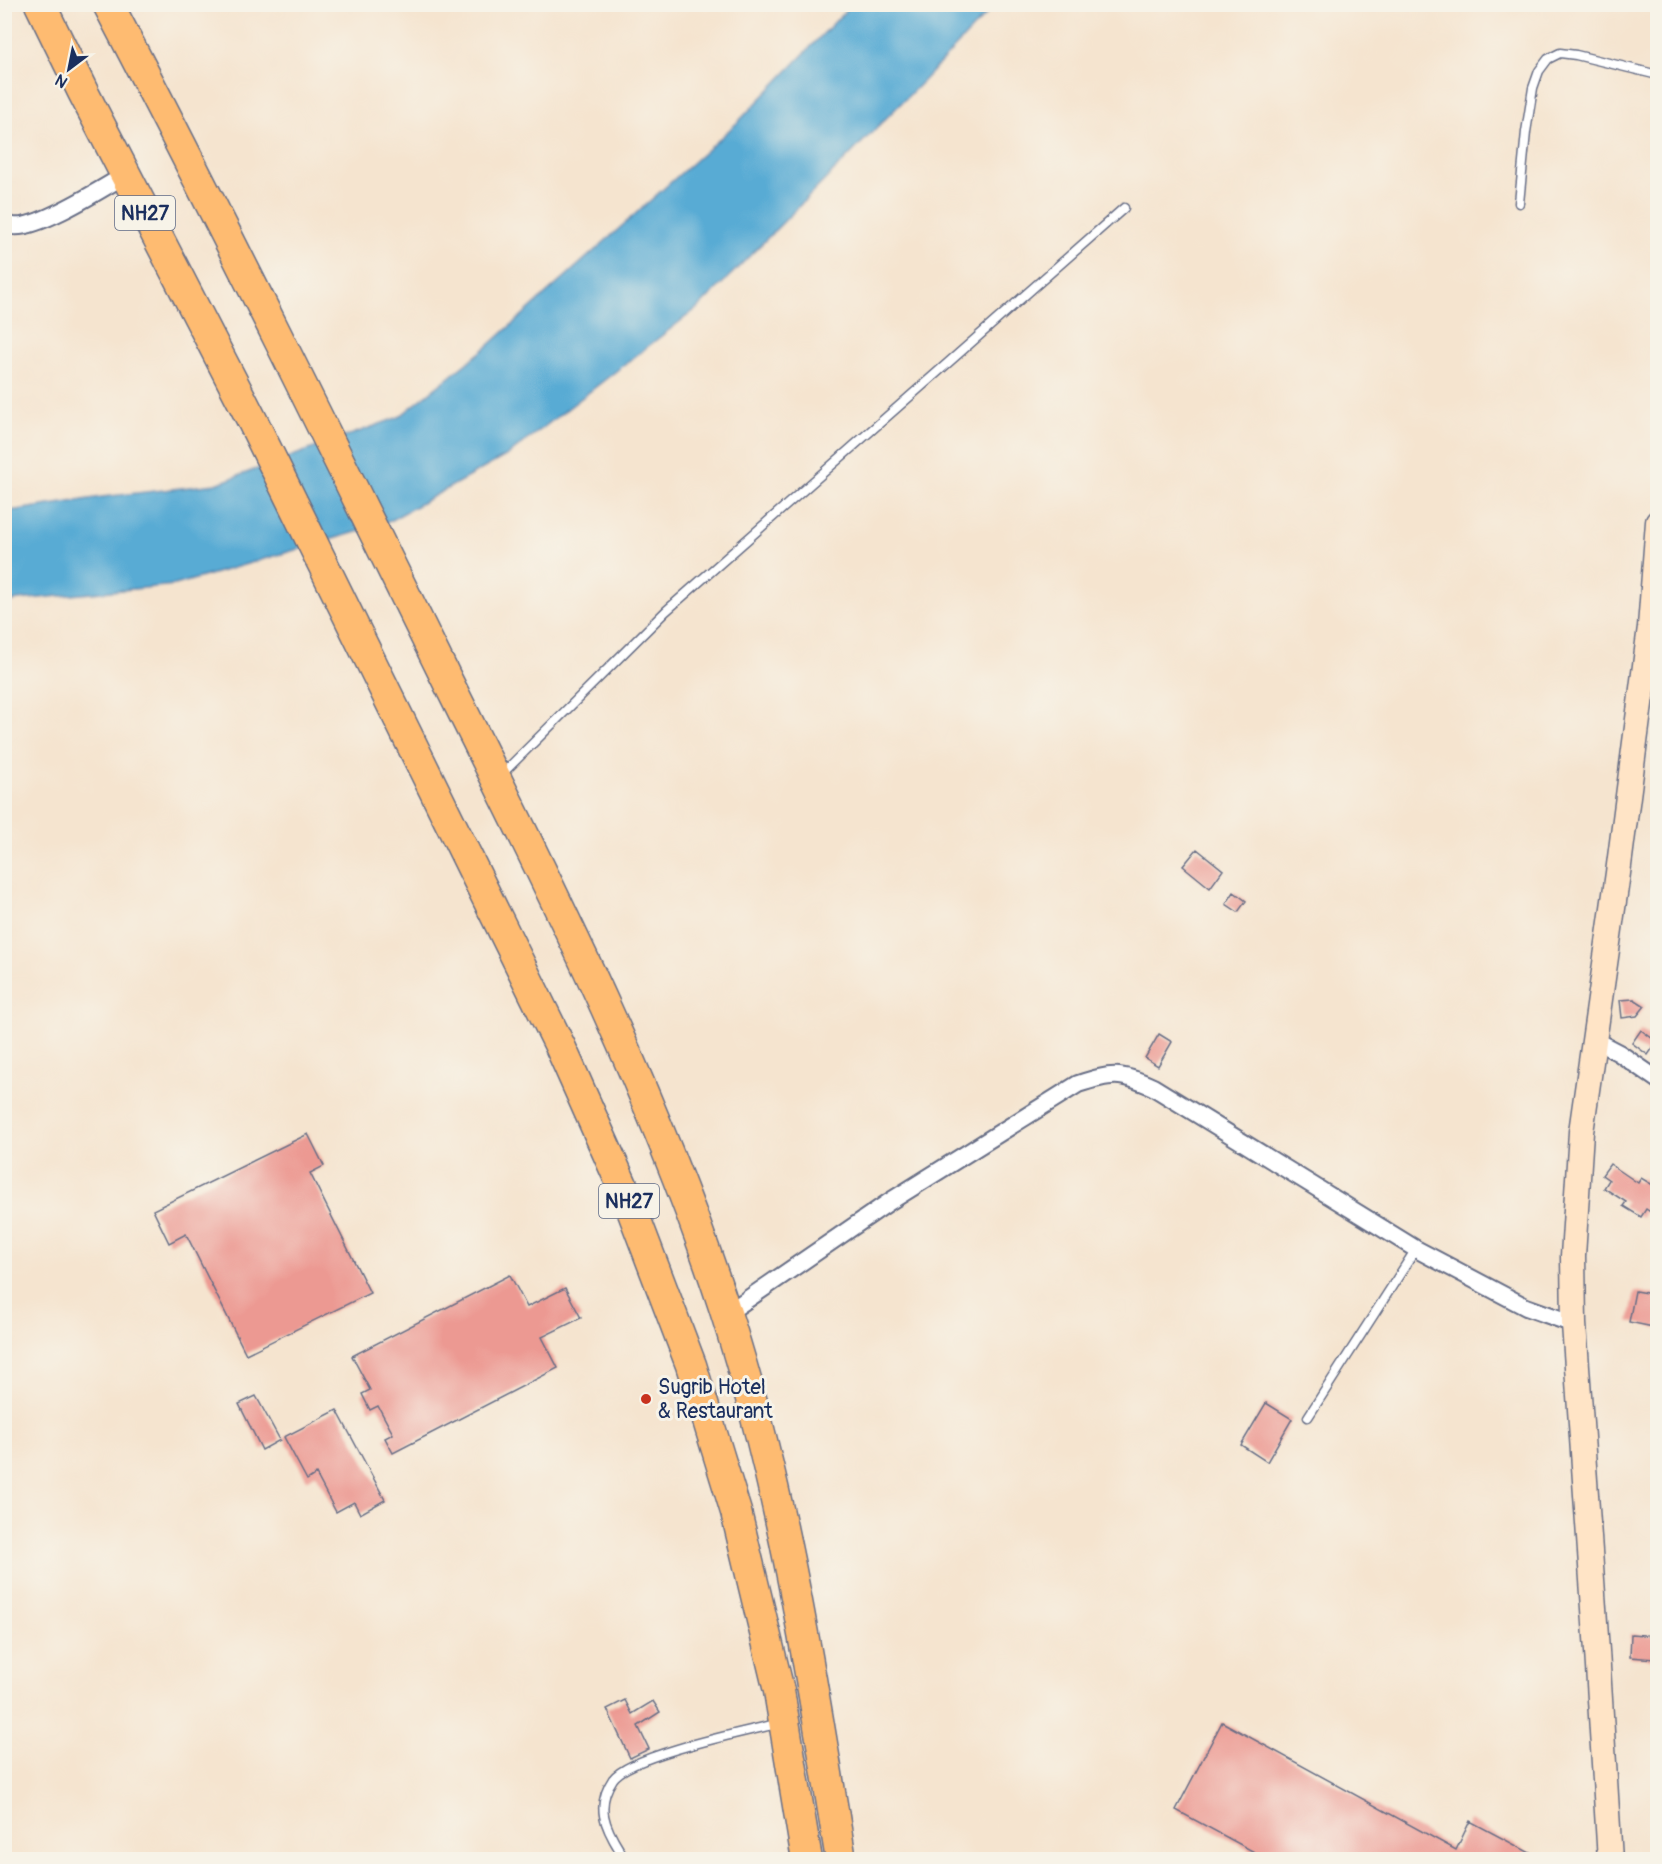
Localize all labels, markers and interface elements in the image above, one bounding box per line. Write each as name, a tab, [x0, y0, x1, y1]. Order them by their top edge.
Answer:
north arrow	[39, 39, 99, 99]
text: N	[52, 69, 71, 92]
road number: NH27	[115, 196, 175, 230]
road number: NH27	[599, 1184, 659, 1218]
place label: Sugrib Hotel & Restaurant	[658, 1374, 773, 1425]
marker: Sugrib Hotel & Restaurant	[639, 1392, 653, 1406]

